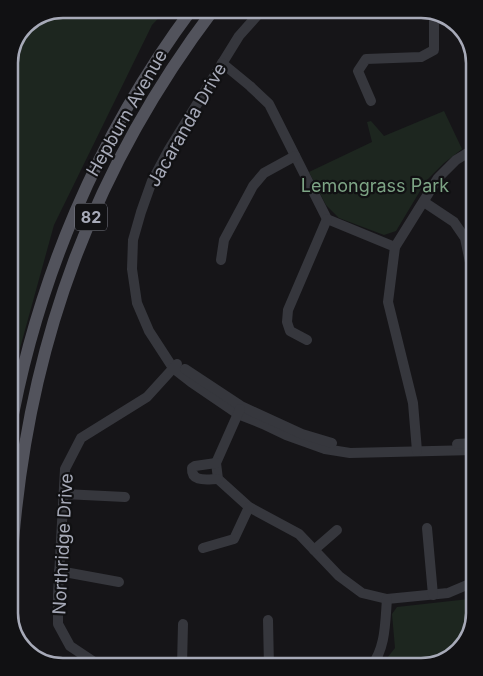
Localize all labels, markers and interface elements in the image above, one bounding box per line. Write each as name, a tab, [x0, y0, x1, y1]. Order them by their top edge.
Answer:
street label: Hepburn Avenue	[82, 46, 171, 180]
street label: Jacaranda Drive	[143, 59, 230, 190]
park label: Lemongrass Park	[301, 175, 449, 196]
road number: 82	[75, 203, 107, 230]
street label: Northridge Drive	[48, 473, 77, 615]

